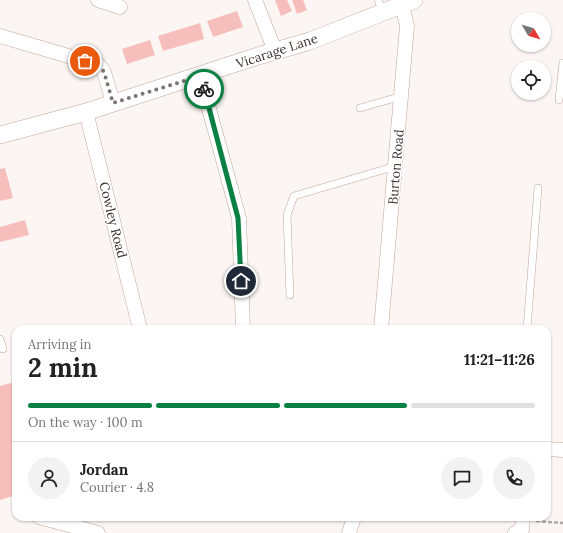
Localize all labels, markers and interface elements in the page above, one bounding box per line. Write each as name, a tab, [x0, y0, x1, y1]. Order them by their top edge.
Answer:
north arrow	[511, 12, 551, 52]
map controls	[511, 12, 551, 100]
street label: Vicarage Lane	[233, 30, 320, 72]
pin	[68, 44, 102, 78]
icon: bag	[74, 50, 96, 72]
button: locate	[511, 60, 551, 100]
courier	[184, 69, 224, 109]
icon: bike	[193, 78, 215, 100]
street label: Burton Road	[384, 128, 408, 205]
street label: Cowley Road	[95, 180, 131, 260]
pin	[224, 264, 258, 298]
icon: home	[230, 270, 252, 292]
text: Arriving in	[28, 336, 91, 353]
text: 11:21–11:26	[464, 350, 535, 369]
text: 2 min	[28, 351, 98, 384]
text: On the way · 100 m	[28, 414, 143, 431]
button: person	[28, 457, 70, 499]
button: chat	[441, 457, 483, 499]
button: phone	[493, 457, 535, 499]
text: Jordan	[80, 460, 128, 479]
text: Courier · 4.8	[80, 479, 154, 496]

